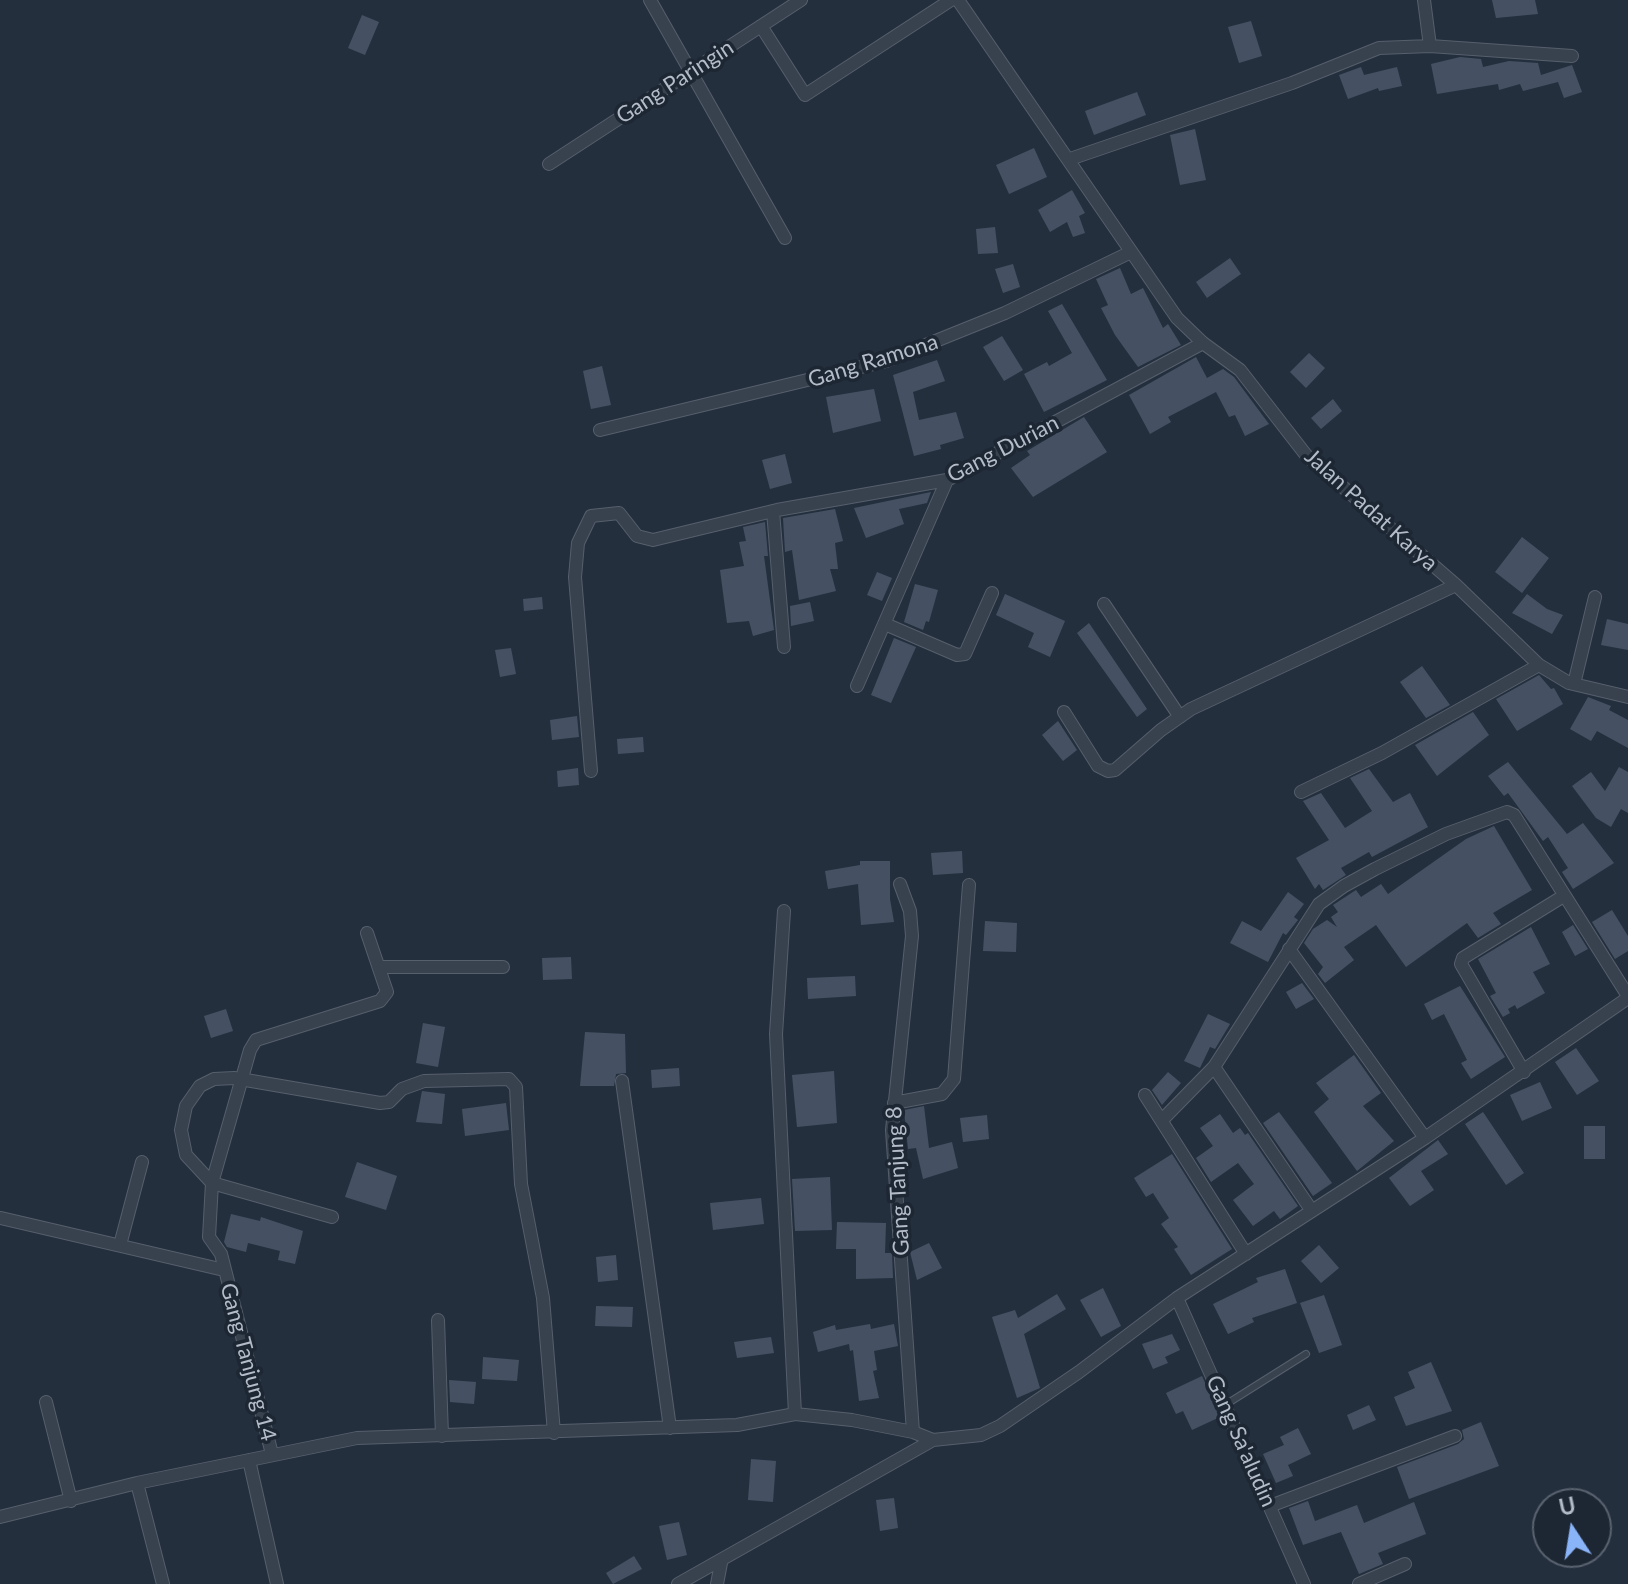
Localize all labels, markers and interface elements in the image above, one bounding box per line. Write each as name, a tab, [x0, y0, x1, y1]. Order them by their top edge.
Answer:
street label: Gang Paringin	[611, 34, 739, 130]
street label: Gang Ramona	[805, 329, 941, 393]
street label: Gang Durian	[943, 410, 1063, 488]
street label: Jalan Padat Karya	[1299, 443, 1443, 577]
street label: Gang Tanjung 8	[881, 1106, 915, 1256]
street label: Gang Tanjung 14	[214, 1280, 282, 1444]
street label: Gang Sa'aludin	[1200, 1371, 1282, 1511]
north arrow	[1532, 1488, 1612, 1568]
text: U	[1557, 1491, 1578, 1521]

